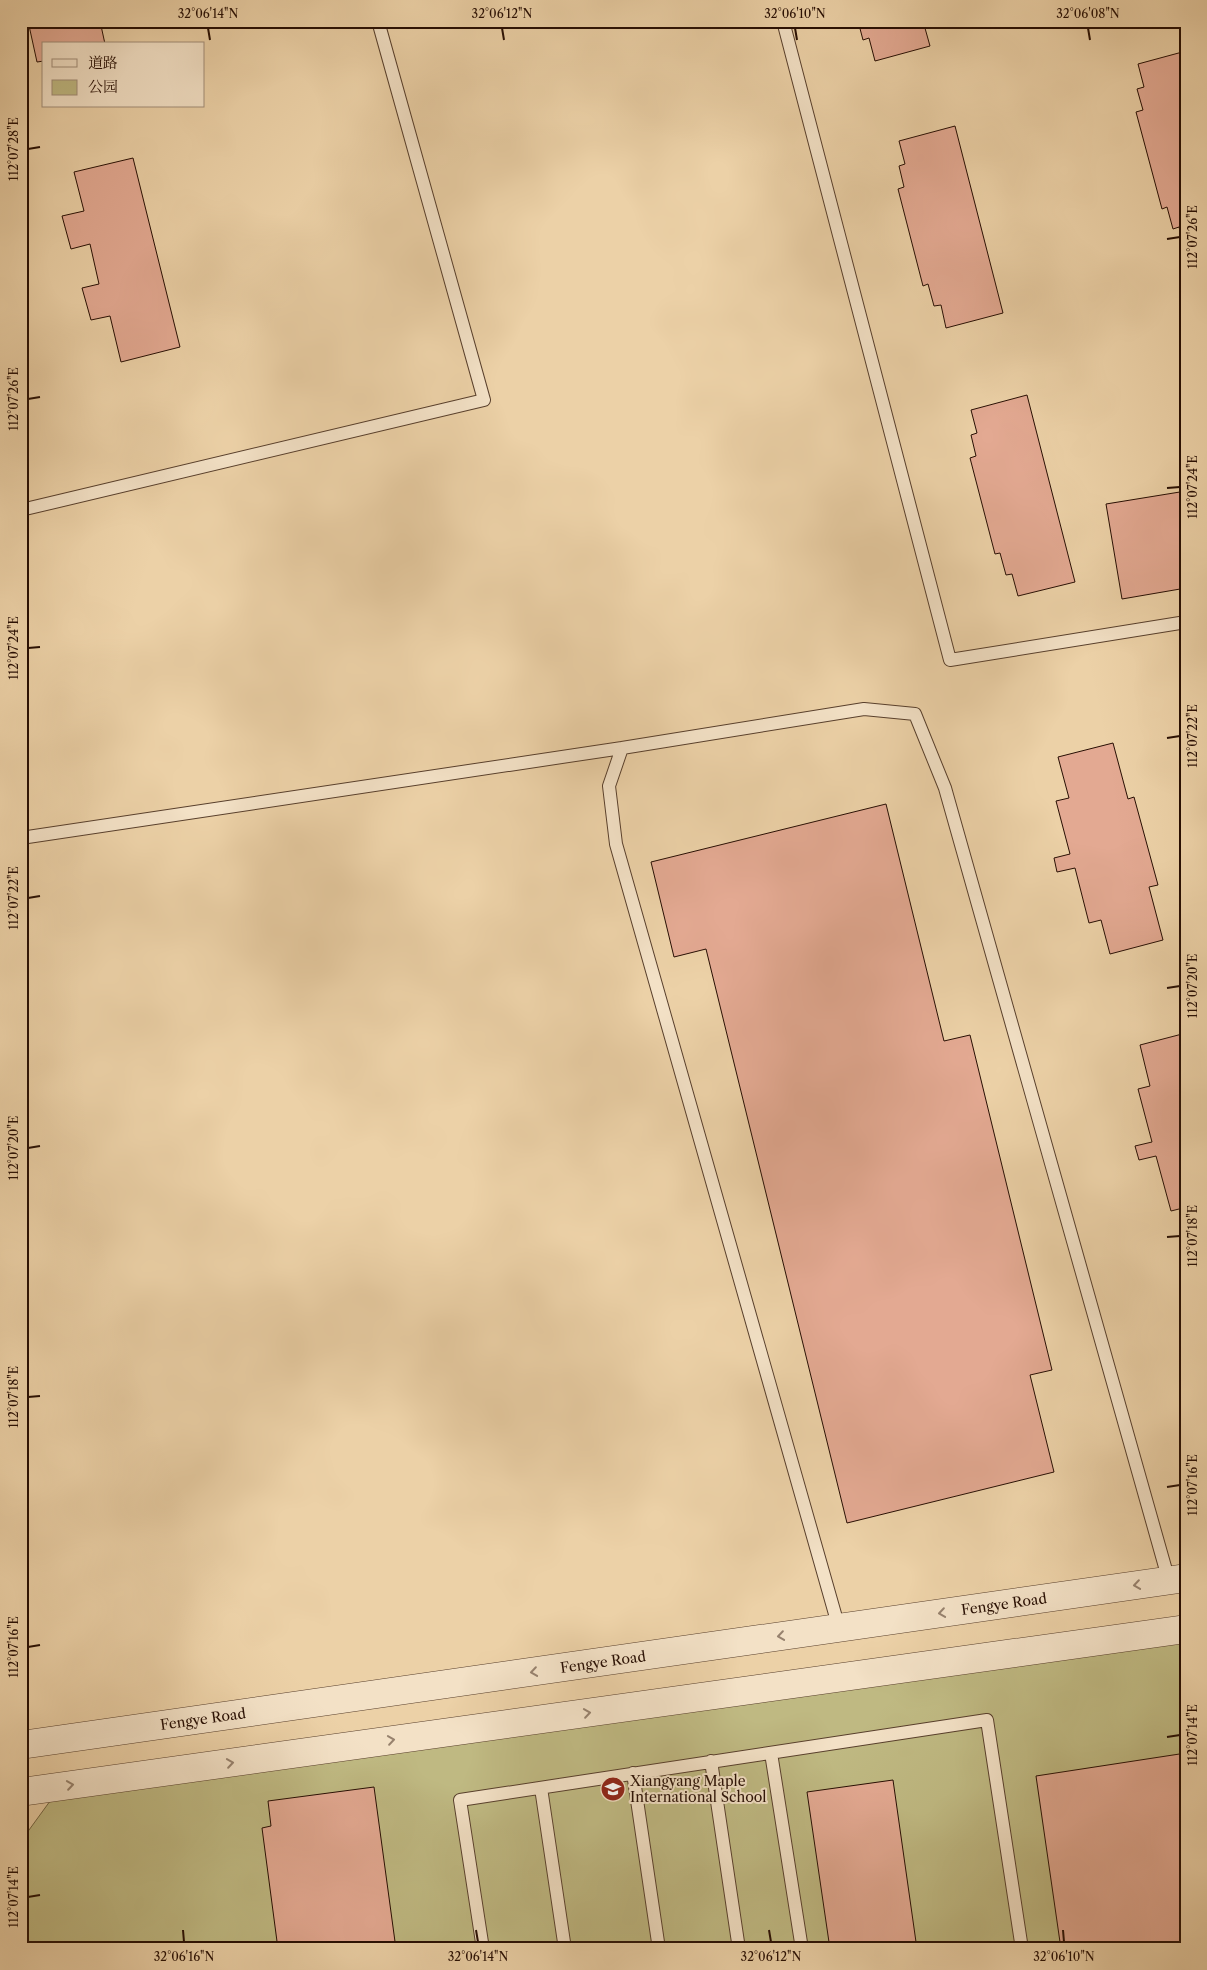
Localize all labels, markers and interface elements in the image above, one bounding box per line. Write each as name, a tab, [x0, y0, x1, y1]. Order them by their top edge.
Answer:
text: 32°06'14"N	[178, 6, 238, 21]
text: 32°06'12"N	[472, 6, 532, 21]
text: 32°06'10"N	[764, 6, 826, 21]
text: 32°06'08"N	[1056, 6, 1120, 21]
legend	[42, 42, 205, 108]
text: 道路	[88, 53, 118, 72]
text: 公园	[88, 77, 118, 96]
text: 112°07'28"E	[6, 117, 21, 181]
text: 112°07'26"E	[1185, 205, 1200, 269]
text: 112°07'26"E	[6, 367, 21, 431]
text: 112°07'24"E	[1185, 455, 1200, 519]
text: 112°07'24"E	[6, 616, 21, 680]
text: 112°07'22"E	[1185, 704, 1200, 768]
text: 112°07'22"E	[6, 866, 21, 930]
text: 112°07'20"E	[1185, 954, 1200, 1018]
text: 112°07'20"E	[6, 1116, 21, 1180]
text: 112°07'18"E	[1185, 1205, 1200, 1267]
text: 112°07'18"E	[6, 1366, 21, 1428]
text: 112°07'16"E	[1185, 1454, 1200, 1516]
one-way arrow	[1133, 1579, 1141, 1590]
street label: Fengye Road	[960, 1589, 1048, 1619]
one-way arrow	[938, 1607, 946, 1618]
text: 112°07'16"E	[6, 1616, 21, 1678]
one-way arrow	[777, 1630, 785, 1641]
street label: Fengye Road	[559, 1647, 647, 1677]
one-way arrow	[529, 1666, 538, 1676]
street label: Fengye Road	[159, 1704, 247, 1734]
text: 112°07'14"E	[1185, 1704, 1200, 1766]
one-way arrow	[583, 1708, 591, 1719]
one-way arrow	[388, 1735, 396, 1746]
one-way arrow	[226, 1758, 235, 1768]
place label: Xiangyang Maple International School	[629, 1772, 767, 1806]
school or university icon: Xiangyang Maple International School	[600, 1776, 626, 1802]
one-way arrow	[66, 1780, 74, 1791]
text: 112°07'14"E	[6, 1866, 21, 1928]
text: 32°06'16"N	[154, 1949, 214, 1964]
text: 32°06'14"N	[448, 1949, 508, 1964]
text: 32°06'12"N	[741, 1949, 801, 1964]
text: 32°06'10"N	[1033, 1949, 1095, 1964]

